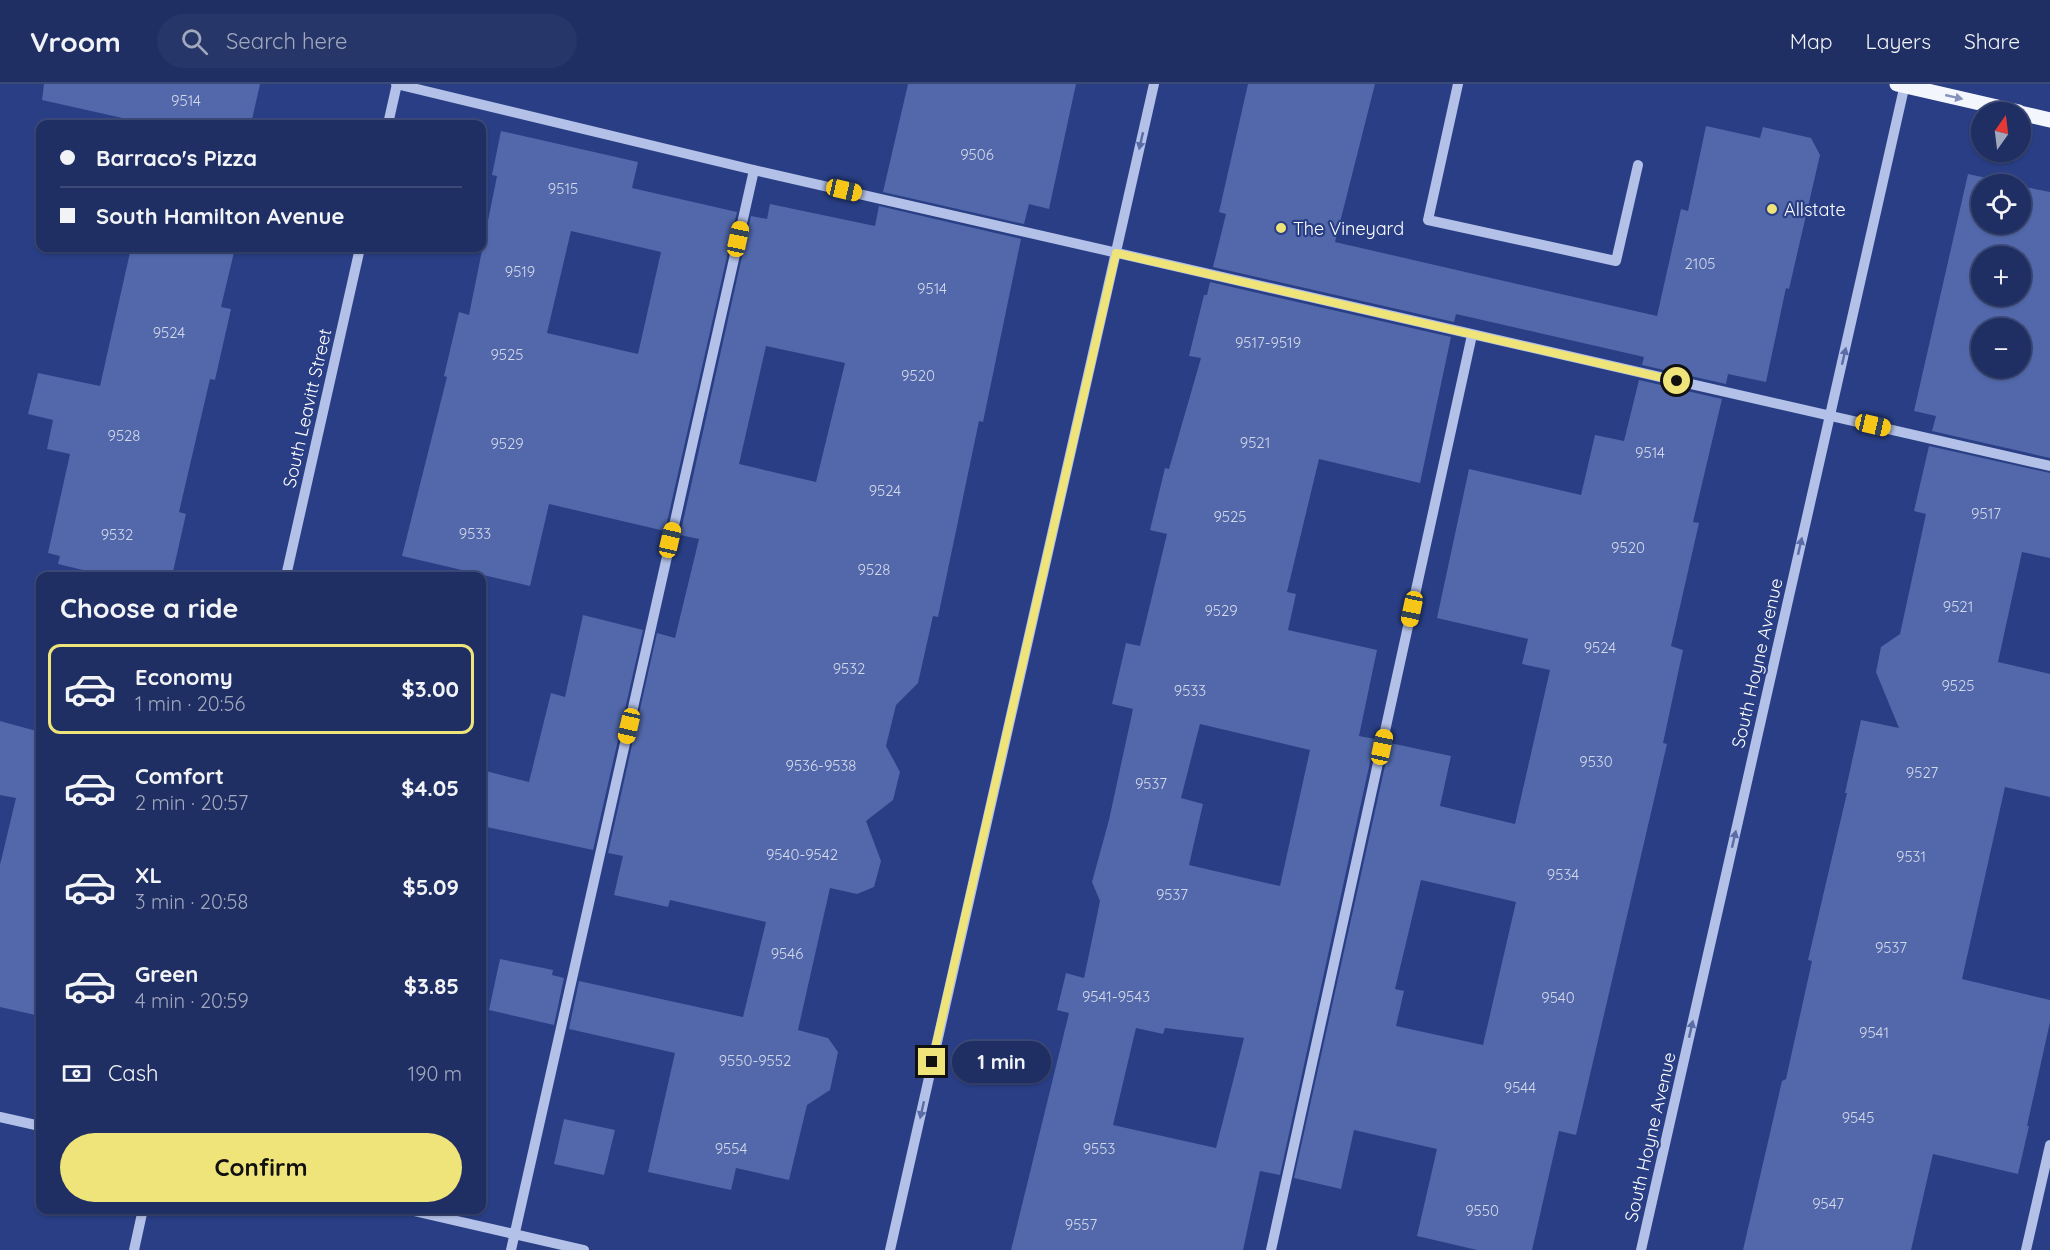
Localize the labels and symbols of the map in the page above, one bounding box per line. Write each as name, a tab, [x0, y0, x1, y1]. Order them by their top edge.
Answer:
house number: 9514	[171, 91, 201, 110]
one-way arrow	[1945, 93, 1963, 103]
north arrow	[1971, 102, 2031, 162]
one-way arrow	[1136, 132, 1145, 151]
house number: 9506	[960, 145, 994, 164]
car	[824, 177, 864, 203]
house number: 9515	[548, 179, 578, 198]
place label: Allstate	[1784, 198, 1846, 221]
marker: Allstate	[1765, 202, 1779, 216]
place label: The Vineyard	[1293, 217, 1404, 240]
car	[725, 220, 751, 258]
marker: The Vineyard	[1274, 221, 1288, 235]
house number: 2105	[1685, 254, 1715, 273]
house number: 9519	[505, 262, 535, 281]
house number: 9514	[917, 279, 947, 298]
house number: 9524	[153, 323, 185, 342]
street label: South Leavitt Street	[277, 326, 337, 490]
house number: 9517-9519	[1235, 333, 1301, 352]
house number: 9525	[490, 345, 524, 364]
one-way arrow	[1839, 347, 1849, 365]
house number: 9520	[901, 366, 935, 385]
route start	[1663, 367, 1690, 394]
car	[1853, 412, 1893, 438]
house number: 9528	[108, 426, 140, 445]
house number: 9521	[1240, 433, 1270, 452]
house number: 9529	[490, 434, 524, 453]
house number: 9514	[1635, 443, 1665, 462]
house number: 9524	[869, 481, 901, 500]
house number: 9517	[1971, 504, 2001, 523]
house number: 9525	[1213, 507, 1247, 526]
car	[657, 520, 683, 560]
house number: 9533	[459, 524, 491, 543]
house number: 9532	[101, 525, 133, 544]
one-way arrow	[1796, 537, 1806, 555]
house number: 9520	[1611, 538, 1645, 557]
house number: 9528	[858, 560, 890, 579]
street label: South Hoyne Avenue	[1726, 576, 1788, 750]
car	[1399, 590, 1425, 628]
house number: 9521	[1943, 597, 1973, 616]
house number: 9529	[1204, 601, 1238, 620]
house number: 9524	[1584, 638, 1616, 657]
house number: 9532	[833, 659, 865, 678]
house number: 9525	[1941, 676, 1975, 695]
house number: 9533	[1174, 681, 1206, 700]
car	[616, 706, 642, 746]
car	[1369, 728, 1395, 766]
house number: 9530	[1579, 752, 1613, 771]
house number: 9536-9538	[786, 756, 856, 775]
house number: 9527	[1906, 763, 1938, 782]
house number: 9537	[1135, 774, 1167, 793]
one-way arrow	[1730, 830, 1740, 848]
house number: 9540-9542	[766, 845, 838, 864]
house number: 9531	[1896, 847, 1926, 866]
house number: 9534	[1547, 865, 1579, 884]
house number: 9537	[1156, 885, 1188, 904]
house number: 9537	[1875, 938, 1907, 957]
house number: 9546	[771, 944, 803, 963]
house number: 9541-9543	[1082, 987, 1150, 1006]
house number: 9540	[1541, 988, 1575, 1007]
one-way arrow	[1687, 1020, 1697, 1038]
house number: 9541	[1859, 1023, 1889, 1042]
callout: 1 min	[953, 1041, 1052, 1083]
route end	[918, 1048, 945, 1075]
street label: South Hoyne Avenue	[1619, 1050, 1681, 1224]
house number: 9550-9552	[719, 1051, 791, 1070]
house number: 9544	[1504, 1078, 1536, 1097]
one-way arrow	[916, 1100, 926, 1119]
house number: 9545	[1842, 1108, 1874, 1127]
house number: 9554	[715, 1139, 747, 1158]
house number: 9553	[1083, 1139, 1115, 1158]
house number: 9547	[1812, 1194, 1844, 1213]
house number: 9550	[1465, 1201, 1499, 1220]
house number: 9557	[1065, 1215, 1098, 1234]

